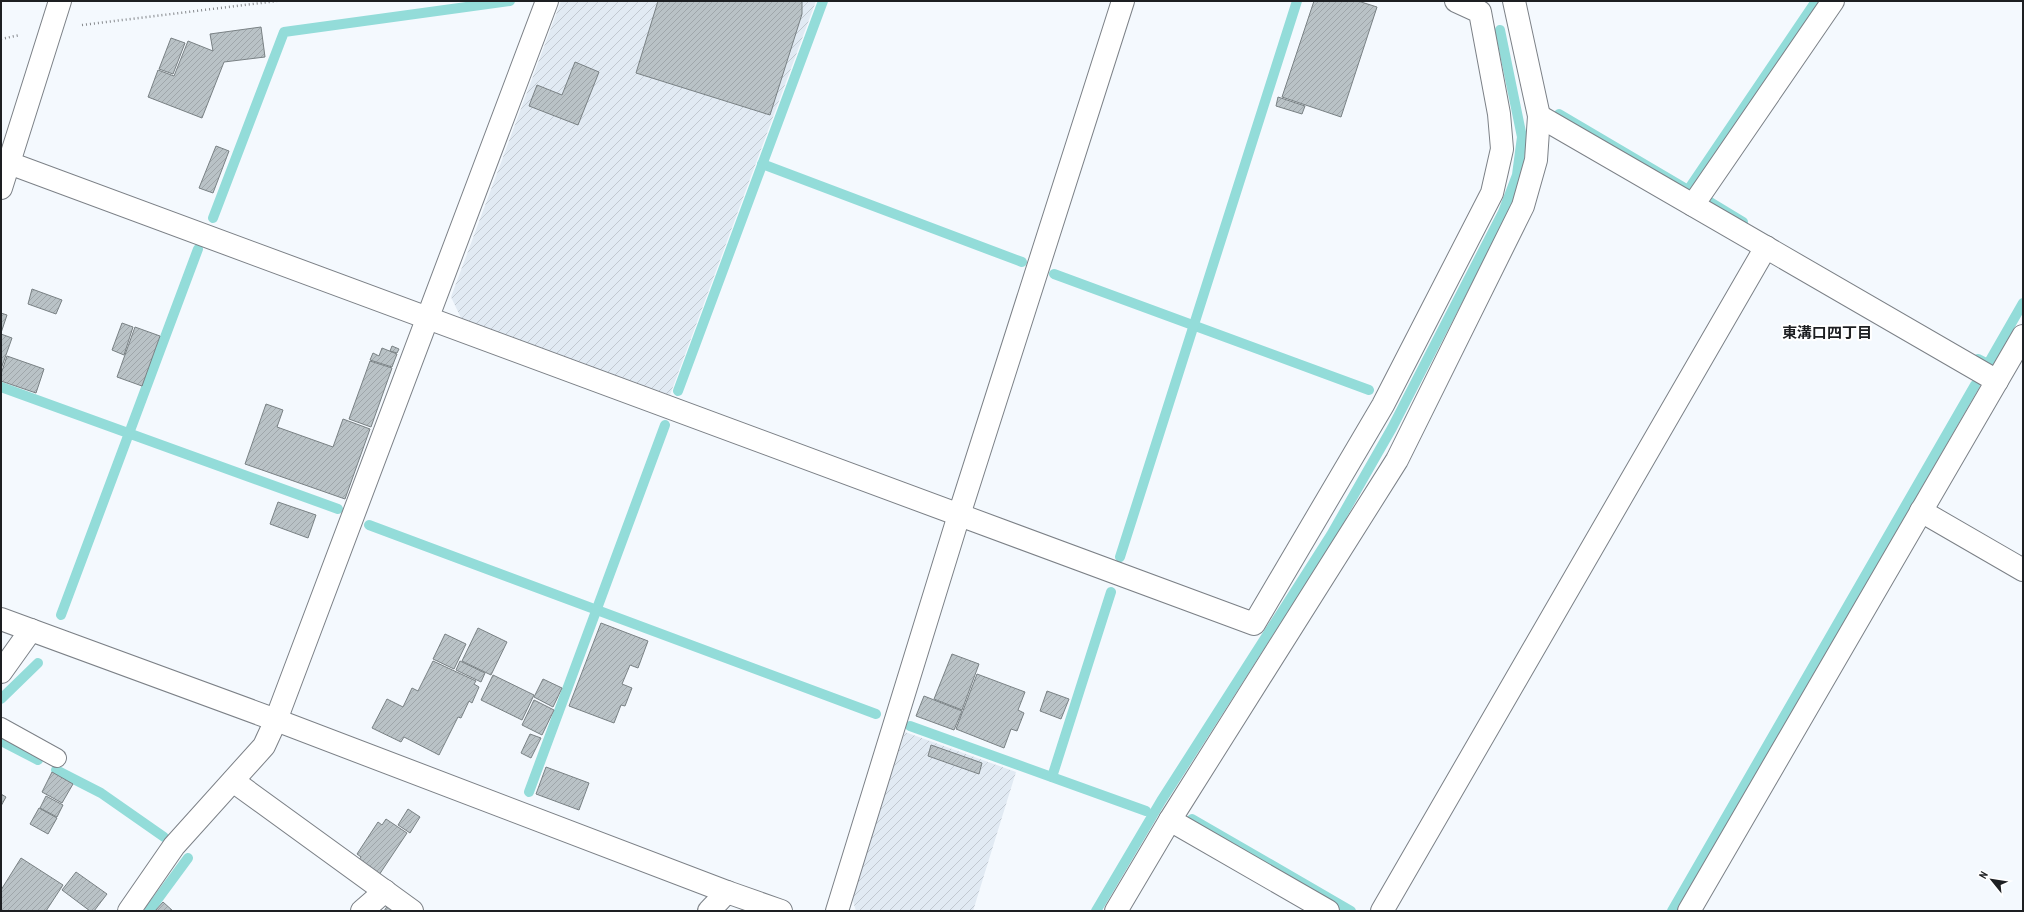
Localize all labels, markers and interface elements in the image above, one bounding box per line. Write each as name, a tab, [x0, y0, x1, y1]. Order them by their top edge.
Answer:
district label: 東溝口四丁目	[1782, 323, 1872, 342]
north arrow	[1972, 860, 2012, 900]
text: N	[1976, 869, 1991, 881]

